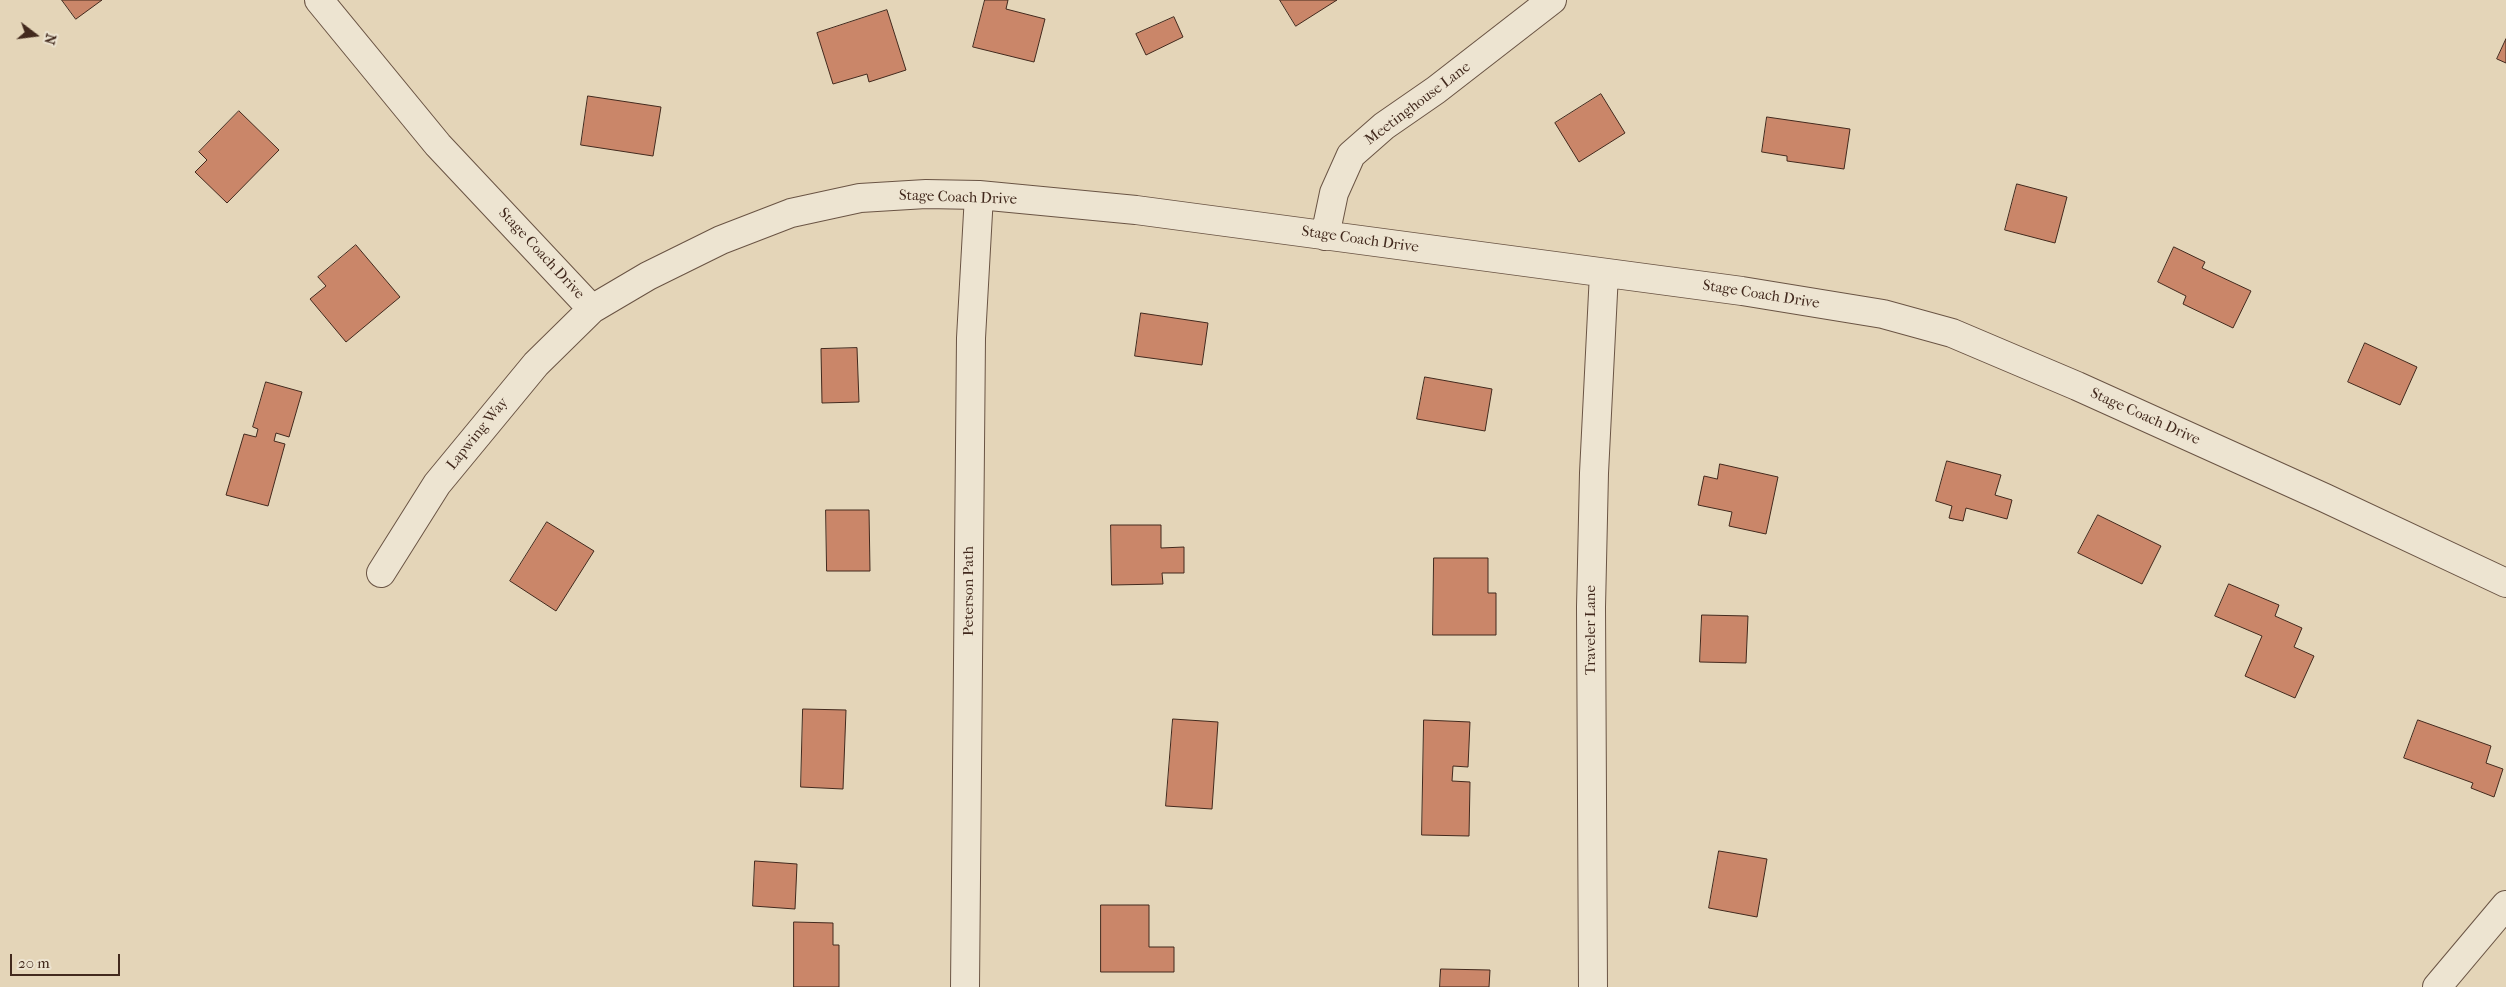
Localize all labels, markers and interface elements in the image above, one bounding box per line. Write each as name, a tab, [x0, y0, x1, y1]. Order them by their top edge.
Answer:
north arrow	[10, 10, 60, 60]
text: N	[40, 32, 60, 46]
street label: Meetinghouse Lane	[1362, 58, 1474, 150]
street label: Stage Coach Drive	[899, 187, 1017, 209]
street label: Stage Coach Drive	[494, 205, 588, 303]
street label: Stage Coach Drive	[1300, 223, 1420, 257]
street label: Stage Coach Drive	[1701, 277, 1821, 313]
street label: Stage Coach Drive	[2087, 385, 2203, 449]
street label: Lapwing Way	[443, 394, 513, 474]
street label: Peterson Path	[960, 546, 978, 636]
street label: Traveler Lane	[1582, 585, 1600, 675]
scale bar	[12, 944, 122, 976]
text: 20 m	[18, 954, 50, 972]

